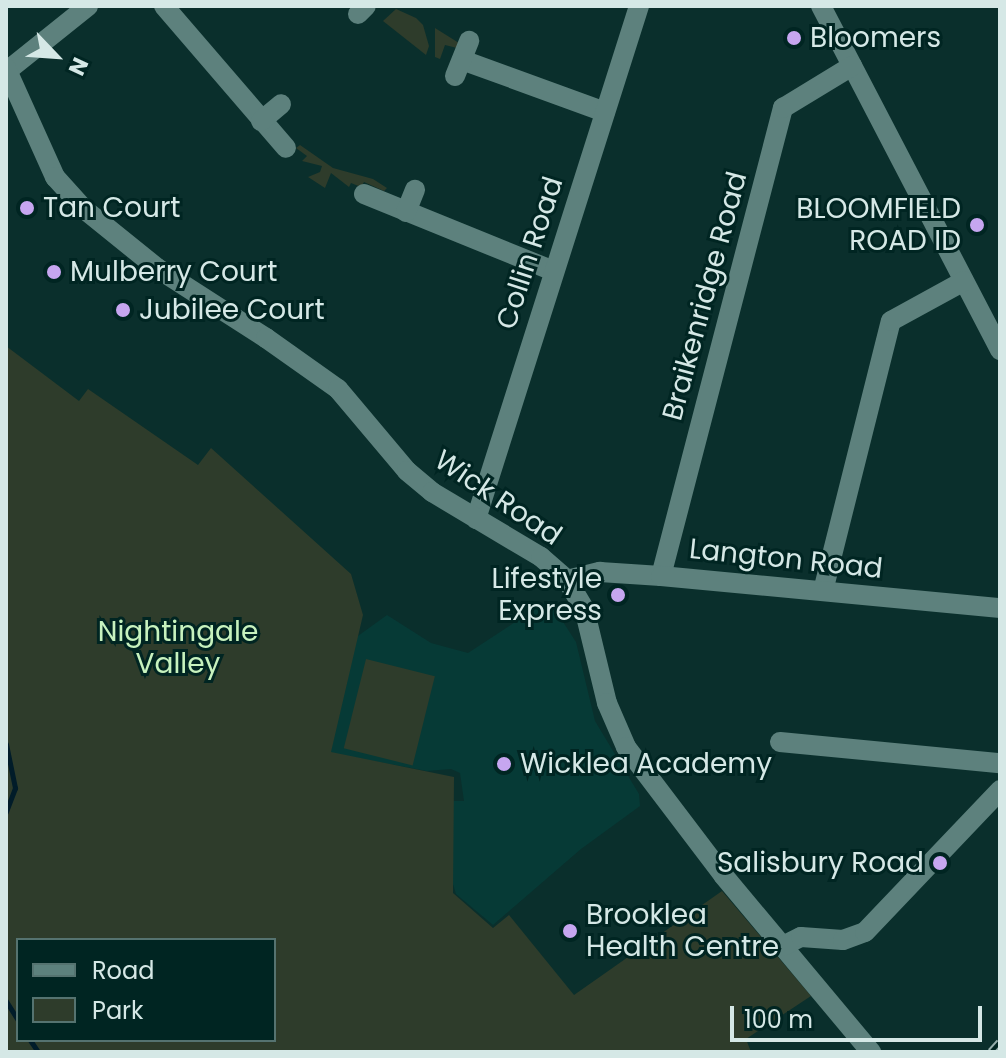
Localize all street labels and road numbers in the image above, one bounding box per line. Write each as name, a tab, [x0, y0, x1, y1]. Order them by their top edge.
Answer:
street label: Braikenridge Road	[656, 168, 754, 424]
street label: Collin Road	[490, 172, 570, 334]
street label: Wick Road	[428, 443, 568, 553]
street label: Langton Road	[688, 532, 884, 586]

